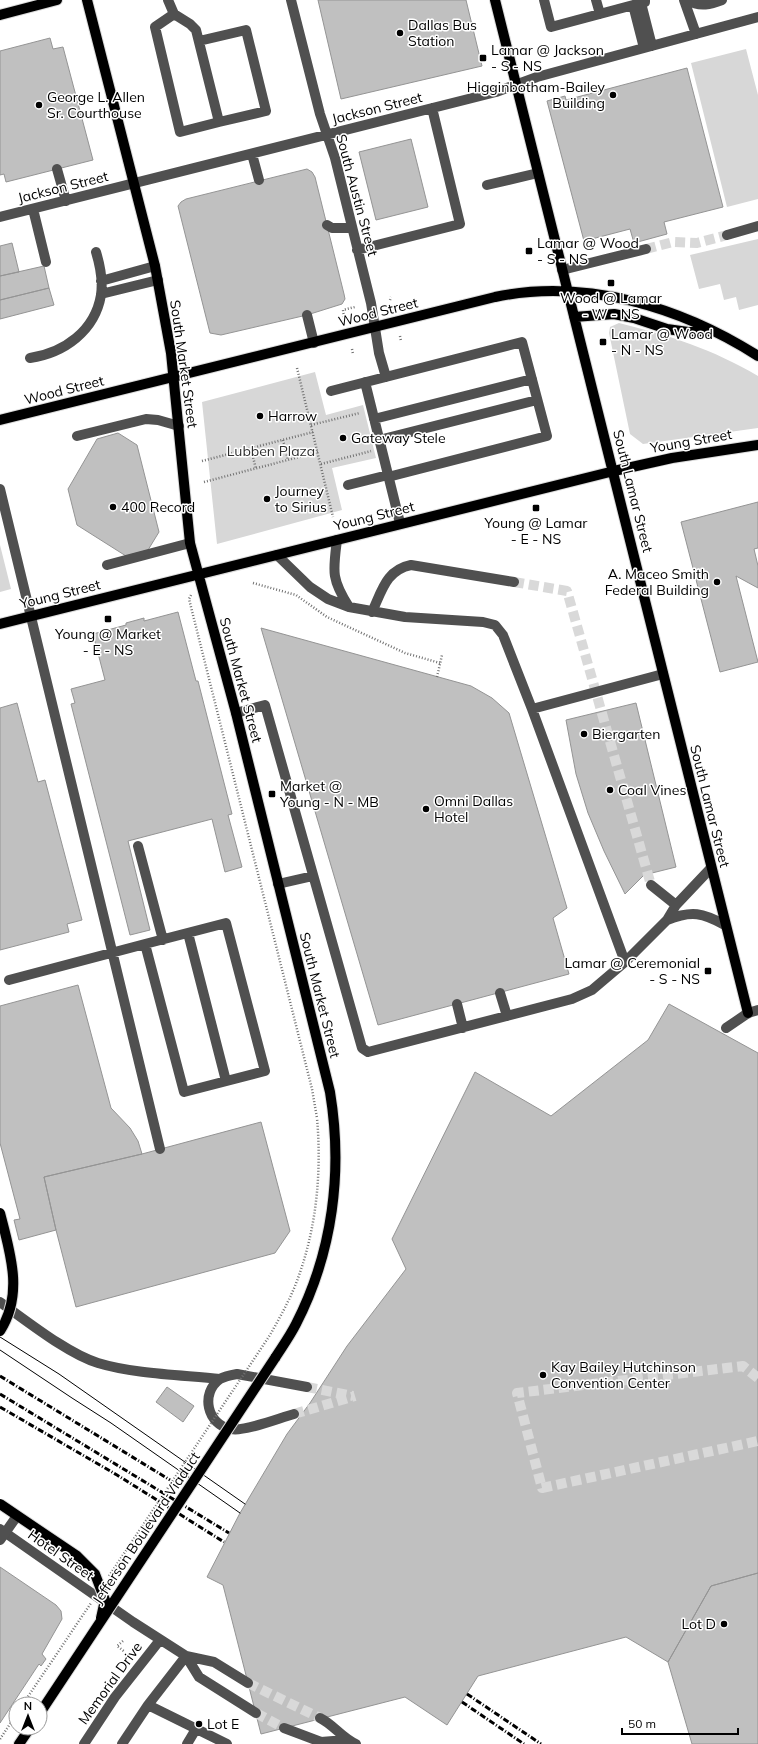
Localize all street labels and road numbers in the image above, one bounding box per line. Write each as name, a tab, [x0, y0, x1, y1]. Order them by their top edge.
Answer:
street label: Jackson Street	[330, 88, 424, 128]
street label: South Austin Street	[332, 132, 382, 258]
street label: Jackson Street	[16, 167, 110, 207]
street label: Wood Street	[336, 293, 420, 331]
street label: South Market Street	[166, 299, 202, 429]
street label: Wood Street	[22, 371, 106, 409]
street label: Young Street	[648, 425, 733, 457]
street label: South Lamar Street	[609, 428, 657, 554]
street label: Young Street	[331, 497, 416, 535]
street label: Young Street	[17, 575, 102, 613]
street label: South Market Street	[216, 615, 266, 745]
street label: South Lamar Street	[686, 743, 734, 869]
street label: South Market Street	[296, 930, 344, 1060]
street label: Jefferson Boulevard Viaduct	[88, 1448, 204, 1608]
street label: Hotel Street	[24, 1526, 98, 1584]
street label: Memorial Drive	[74, 1638, 146, 1728]

